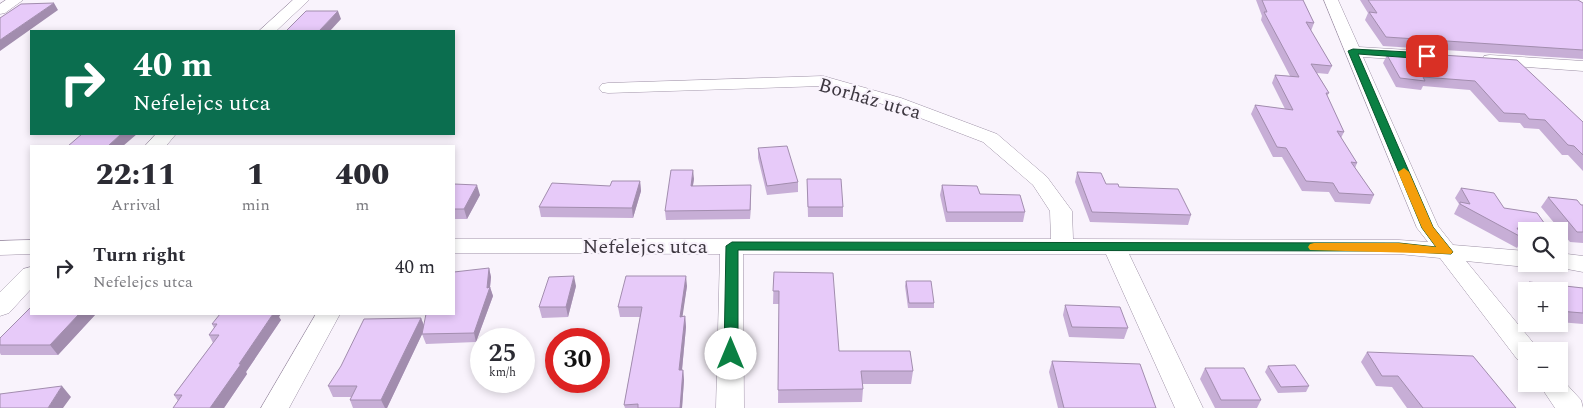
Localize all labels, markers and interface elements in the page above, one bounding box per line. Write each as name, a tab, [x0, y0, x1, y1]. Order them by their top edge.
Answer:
pin	[1406, 35, 1448, 77]
text: 40 m	[133, 39, 213, 92]
icon: arrive	[1413, 42, 1441, 70]
icon: right	[50, 50, 115, 115]
street label: Borház utca	[815, 70, 925, 128]
text: Nefelejcs utca	[133, 87, 270, 120]
text: 22:11	[96, 152, 176, 198]
text: 1	[247, 152, 265, 198]
text: 400	[335, 152, 389, 198]
text: Arrival	[111, 193, 161, 217]
text: min	[242, 193, 270, 217]
text: m	[355, 193, 369, 217]
map controls	[1518, 222, 1568, 392]
button: search	[1518, 222, 1568, 272]
street label: Nefelejcs utca	[583, 232, 708, 262]
text: Turn right	[93, 241, 186, 270]
text: 40 m	[395, 253, 435, 282]
icon: right	[50, 254, 78, 282]
text: Nefelejcs utca	[93, 270, 193, 294]
button: +	[1518, 282, 1568, 332]
position arrow	[704, 327, 756, 379]
speed limit sign: 30	[545, 328, 610, 393]
text: 25	[488, 335, 517, 373]
button: −	[1518, 342, 1568, 392]
text: km/h	[489, 363, 516, 382]

